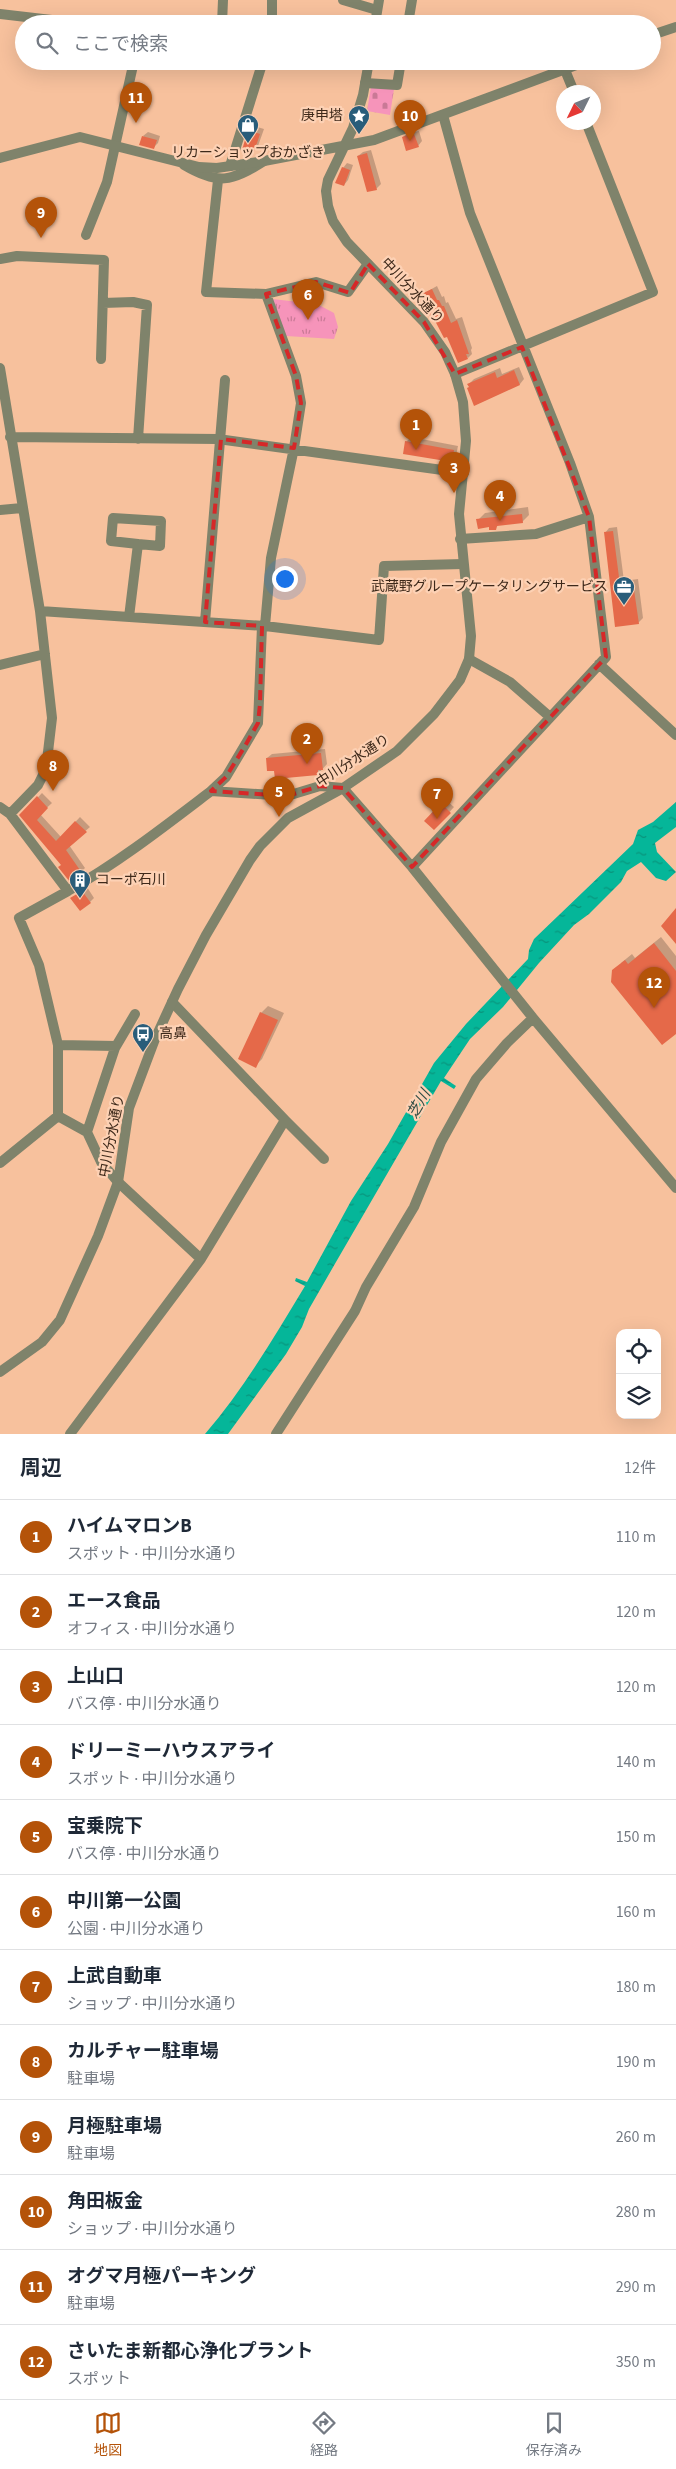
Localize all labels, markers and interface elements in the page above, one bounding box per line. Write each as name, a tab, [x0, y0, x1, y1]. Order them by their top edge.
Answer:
search box	[15, 15, 661, 70]
icon: search	[33, 29, 61, 57]
text: ここで検索	[73, 31, 168, 58]
pin: 11	[120, 82, 152, 123]
north arrow	[556, 85, 601, 130]
pin: 10	[394, 100, 426, 141]
place icon: 庚申塔	[347, 104, 371, 135]
place label: 庚申塔	[301, 106, 343, 126]
shop icon: リカーショップおかざき	[236, 113, 260, 144]
place label: リカーショップおかざき	[171, 143, 325, 163]
pin: 9	[25, 197, 57, 238]
street label: 中川分水通り	[376, 253, 448, 329]
pin: 6	[292, 279, 324, 320]
pin: 1	[400, 409, 432, 450]
pin: 3	[438, 452, 470, 493]
pin: 4	[484, 480, 516, 521]
your location	[272, 566, 298, 592]
office icon: 武蔵野グループケータリングサービス	[612, 575, 636, 606]
place label: 武蔵野グループケータリングサービス	[371, 577, 608, 597]
pin: 2	[291, 723, 323, 764]
street label: 中川分水通り	[312, 730, 394, 792]
pin: 8	[37, 750, 69, 791]
pin: 5	[263, 776, 295, 817]
pin: 7	[421, 778, 453, 819]
building icon: コーポ石川	[68, 868, 92, 899]
place label: コーポ石川	[96, 870, 166, 890]
pin: 12	[638, 967, 670, 1008]
bus stop icon: 高鼻	[131, 1022, 155, 1053]
place label: 高鼻	[159, 1024, 187, 1044]
water label: 芝川	[402, 1084, 437, 1122]
street label: 中川分水通り	[94, 1093, 130, 1179]
map controls	[616, 1329, 661, 1419]
button: locate	[616, 1329, 661, 1374]
button: layers	[616, 1374, 661, 1419]
text: 周辺	[20, 1453, 62, 1483]
text: 12件	[624, 1457, 656, 1479]
text: ハイムマロンB	[67, 1513, 192, 1540]
text: 1	[32, 1526, 40, 1548]
text: 110 m	[616, 1526, 656, 1548]
text: スポット · 中川分水通り	[67, 1543, 237, 1565]
text: エース食品	[67, 1588, 161, 1615]
text: 2	[32, 1601, 40, 1623]
text: 120 m	[616, 1601, 656, 1623]
text: オフィス · 中川分水通り	[67, 1618, 237, 1640]
text: 上山口	[67, 1663, 124, 1690]
text: 3	[32, 1676, 40, 1698]
text: 120 m	[616, 1676, 656, 1698]
text: バス停 · 中川分水通り	[67, 1693, 221, 1715]
text: ドリーミーハウスアライ	[67, 1738, 276, 1765]
text: 4	[32, 1751, 40, 1773]
text: 140 m	[616, 1751, 656, 1773]
text: スポット · 中川分水通り	[67, 1768, 237, 1790]
text: 宝乗院下	[67, 1813, 143, 1840]
text: 5	[32, 1826, 40, 1848]
text: 150 m	[616, 1826, 656, 1848]
text: バス停 · 中川分水通り	[67, 1843, 221, 1865]
text: 中川第一公園	[67, 1888, 181, 1915]
text: 6	[32, 1901, 40, 1923]
text: 160 m	[616, 1901, 656, 1923]
text: 公園 · 中川分水通り	[67, 1918, 205, 1940]
text: 上武自動車	[67, 1963, 162, 1990]
text: 7	[32, 1976, 40, 1998]
text: 180 m	[616, 1976, 656, 1998]
text: ショップ · 中川分水通り	[67, 1993, 237, 2015]
text: カルチャー駐車場	[67, 2038, 219, 2065]
text: 8	[32, 2051, 40, 2073]
text: 190 m	[616, 2051, 656, 2073]
text: 駐車場	[67, 2068, 115, 2090]
text: 月極駐車場	[67, 2113, 162, 2140]
text: 9	[32, 2126, 40, 2148]
text: 260 m	[616, 2126, 656, 2148]
text: 駐車場	[67, 2143, 115, 2165]
text: 角田板金	[67, 2188, 143, 2215]
text: 10	[28, 2201, 44, 2223]
text: 280 m	[616, 2201, 656, 2223]
text: ショップ · 中川分水通り	[67, 2218, 237, 2240]
text: オグマ月極パーキング	[67, 2263, 256, 2290]
text: 11	[28, 2276, 44, 2298]
text: 290 m	[616, 2276, 656, 2298]
text: 駐車場	[67, 2293, 115, 2315]
text: さいたま新都心浄化プラント	[67, 2338, 313, 2365]
text: 12	[28, 2351, 44, 2373]
text: 350 m	[616, 2351, 656, 2373]
text: スポット	[67, 2368, 131, 2390]
tab: 地図	[94, 2409, 122, 2461]
tab: 経路	[310, 2409, 338, 2461]
tab: 保存済み	[526, 2409, 582, 2461]

